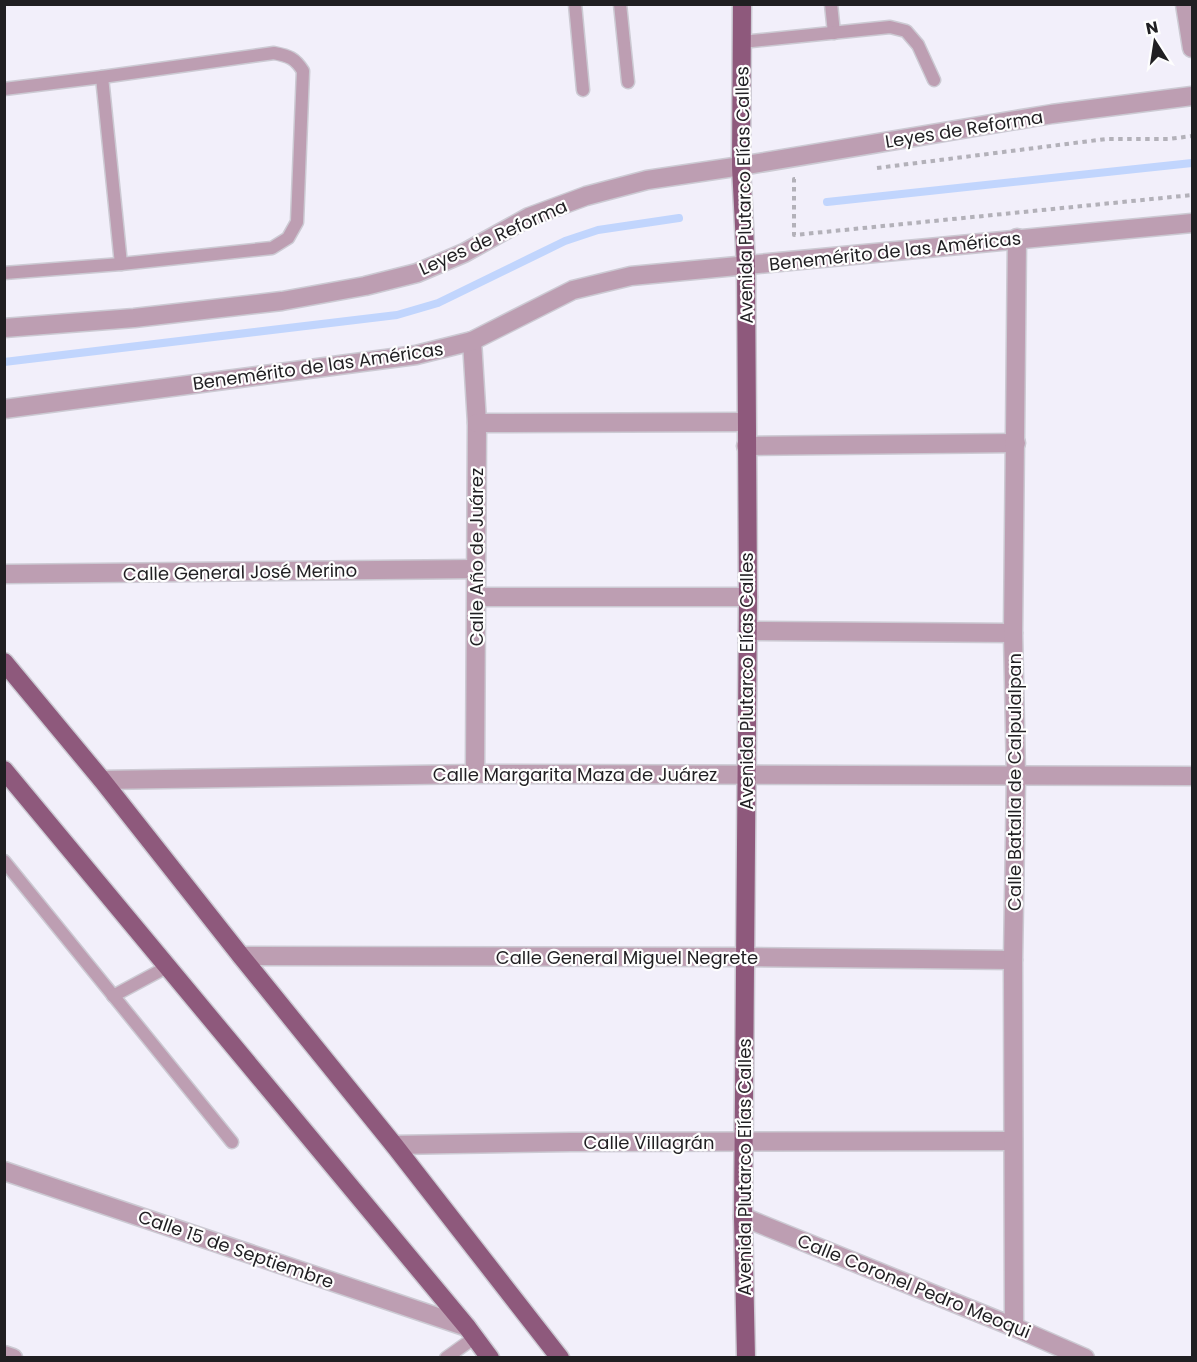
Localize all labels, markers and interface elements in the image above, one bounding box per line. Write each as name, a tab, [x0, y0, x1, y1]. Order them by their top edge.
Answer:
north arrow	[1125, 12, 1185, 72]
text: N	[1144, 15, 1160, 40]
street label: Avenida Plutarco Elías Calles	[729, 66, 759, 324]
street label: Leyes de Reforma	[883, 104, 1045, 154]
street label: Leyes de Reforma	[415, 193, 571, 281]
street label: Benemérito de las Américas	[768, 225, 1022, 277]
street label: Benemérito de las Américas	[191, 336, 445, 396]
street label: Calle Año de Juárez	[464, 468, 489, 646]
street label: Avenida Plutarco Elías Calles	[734, 552, 759, 810]
street label: Calle General José Merino	[123, 557, 357, 587]
street label: Calle Batalla de Calpulalpan	[1002, 653, 1027, 911]
street label: Calle Margarita Maza de Juárez	[433, 762, 717, 787]
street label: Calle General Miguel Negrete	[496, 945, 758, 970]
street label: Avenida Plutarco Elías Calles	[732, 1038, 757, 1296]
street label: Calle Villagrán	[583, 1130, 715, 1155]
street label: Calle 15 de Septiembre	[135, 1204, 337, 1294]
street label: Calle Coronel Pedro Meoqui	[794, 1228, 1034, 1344]

